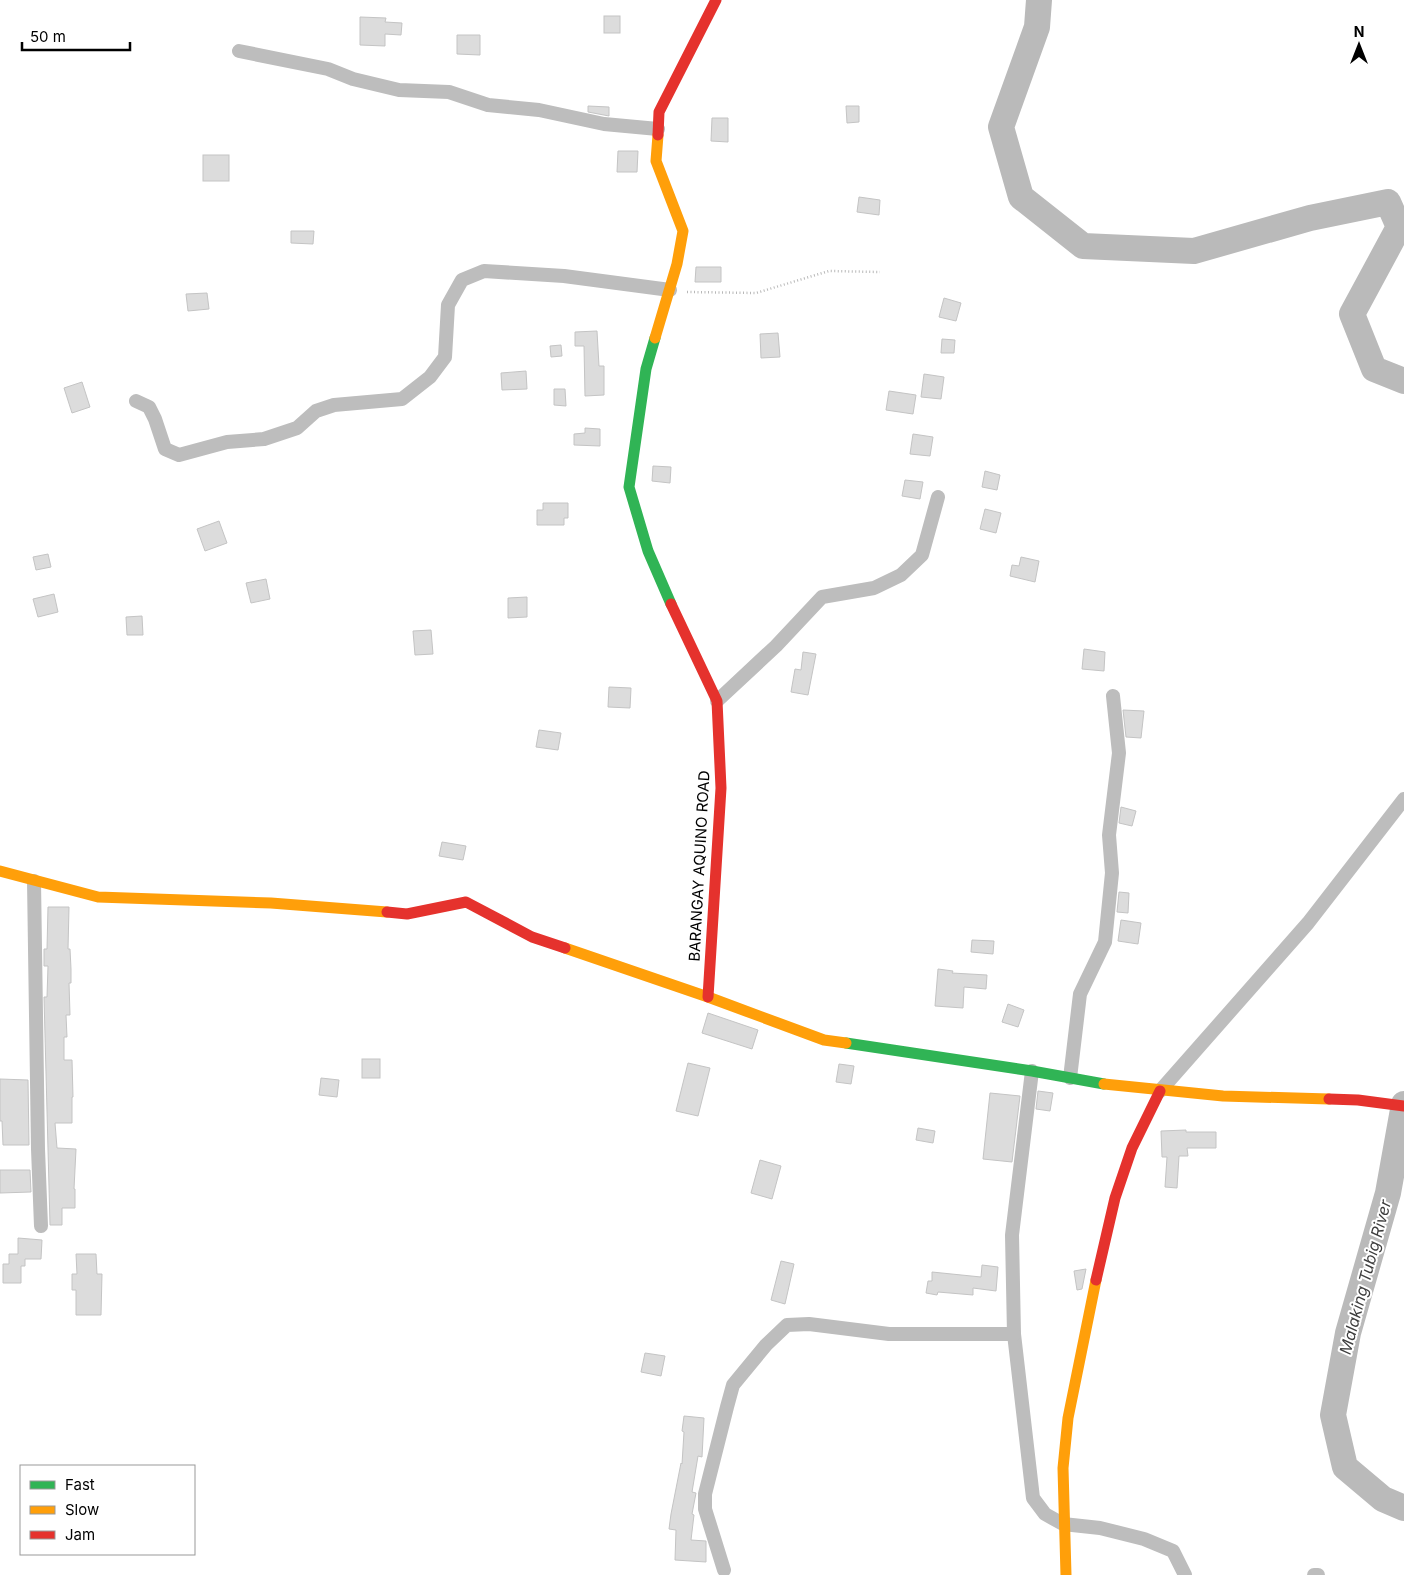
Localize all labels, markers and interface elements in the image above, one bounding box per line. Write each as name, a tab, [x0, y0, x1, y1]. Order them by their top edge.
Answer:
scale bar	[22, 20, 130, 52]
north arrow	[1334, 20, 1384, 70]
text: N	[1354, 23, 1364, 40]
text: 50 m	[30, 27, 66, 46]
street label: BARANGAY AQUINO ROAD	[685, 770, 713, 962]
water label: Malaking Tubig River	[1335, 1197, 1396, 1356]
legend	[20, 1465, 195, 1555]
text: Fast	[65, 1475, 95, 1494]
text: Slow	[65, 1500, 99, 1519]
text: Jam	[65, 1525, 95, 1544]

